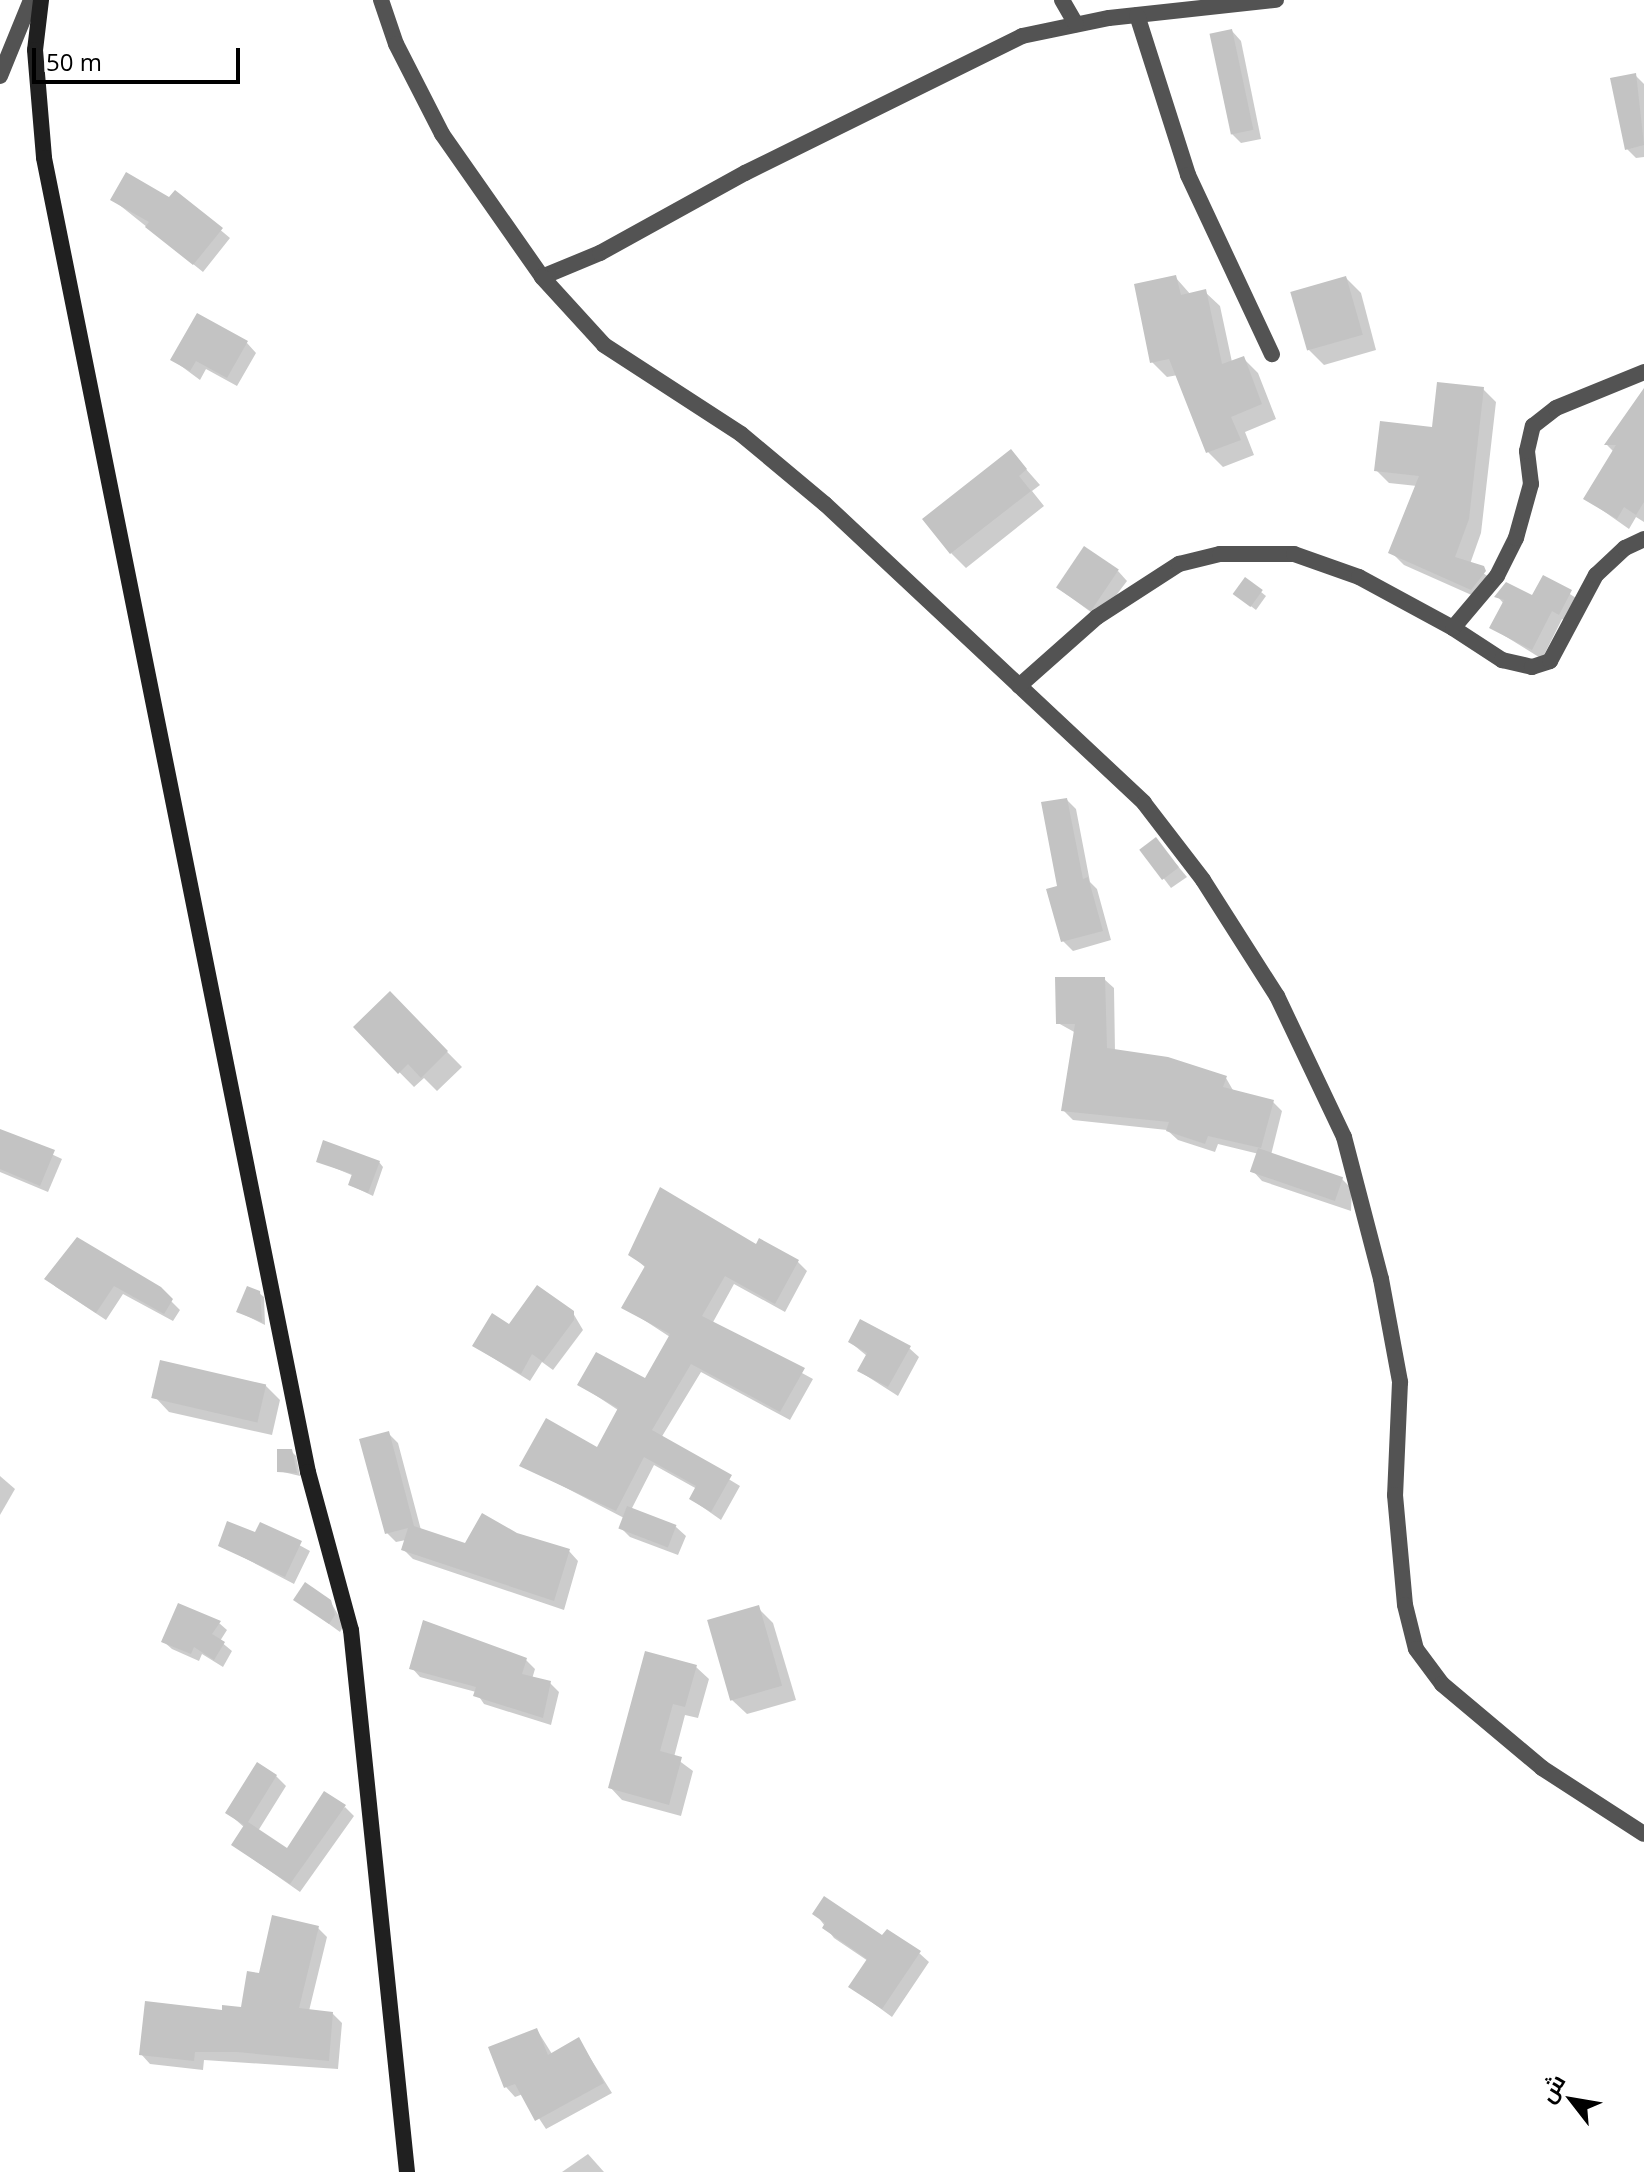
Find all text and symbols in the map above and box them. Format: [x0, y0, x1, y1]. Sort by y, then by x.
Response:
scale bar [36, 32, 244, 82]
text: 50 m [46, 45, 102, 78]
north arrow [1532, 2060, 1612, 2140]
text: ش [1531, 2068, 1572, 2107]

